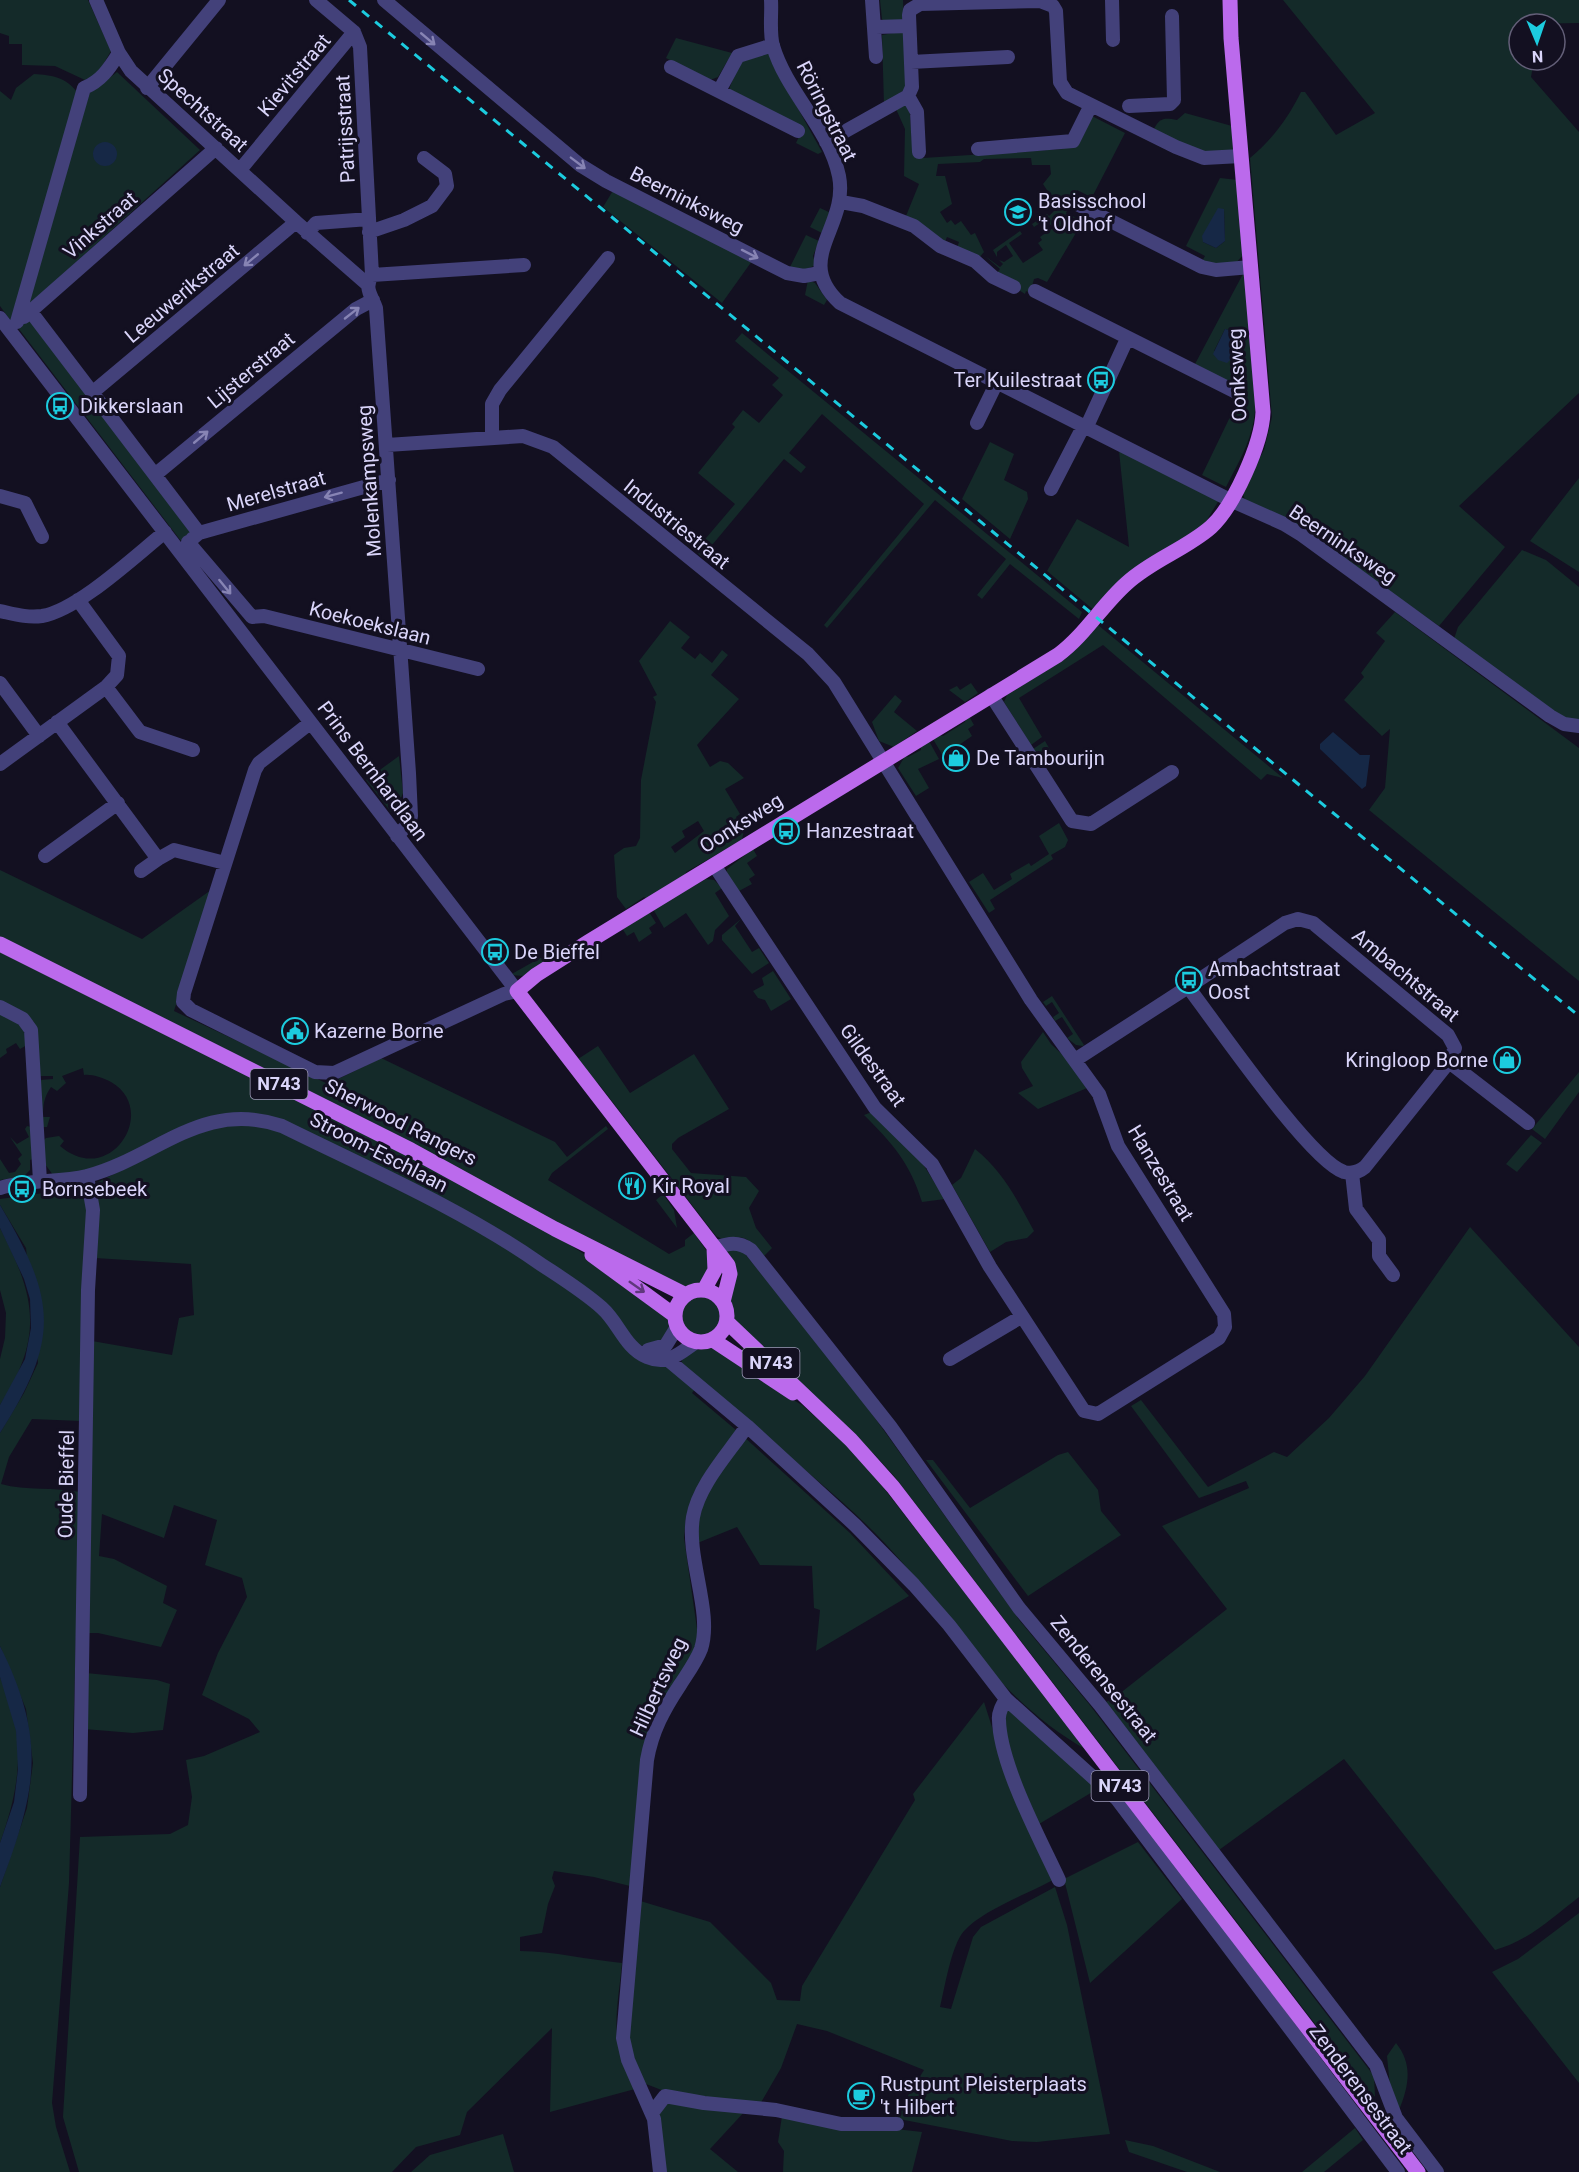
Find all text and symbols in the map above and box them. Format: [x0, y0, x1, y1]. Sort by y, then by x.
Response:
north arrow [1507, 12, 1567, 72]
street label: Kievitstraat [252, 29, 336, 121]
one-way arrow [420, 32, 435, 46]
text: N [1532, 47, 1543, 66]
street label: Röringstraat [792, 57, 862, 165]
street label: Spechtstraat [153, 63, 253, 157]
street label: Patrijsstraat [330, 74, 360, 184]
one-way arrow [570, 156, 586, 169]
street label: Beerninksweg [626, 161, 748, 239]
street label: Vinkstraat [58, 186, 142, 264]
place label: Basisschool 't Oldhof [1038, 189, 1146, 236]
school or university icon: Basisschool 't Oldhof [1003, 197, 1033, 227]
street label: Leeuwerikstraat [120, 238, 244, 348]
one-way arrow [741, 249, 759, 260]
one-way arrow [244, 253, 259, 267]
one-way arrow [344, 306, 360, 319]
street label: Lijsterstraat [203, 327, 299, 413]
street label: Oonksweg [1223, 328, 1251, 422]
bus stop icon: Ter Kuilestraat [1086, 365, 1116, 395]
place label: Ter Kuilestraat [953, 368, 1082, 392]
bus stop icon: Dikkerslaan [45, 391, 75, 421]
place label: Dikkerslaan [80, 394, 183, 418]
street label: Molenkampsweg [352, 404, 386, 558]
one-way arrow [193, 431, 209, 444]
street label: Merelstraat [224, 465, 328, 517]
street label: Industriestraat [619, 474, 735, 574]
one-way arrow [324, 490, 343, 502]
street label: Beerninksweg [1285, 499, 1401, 589]
one-way arrow [219, 579, 232, 595]
street label: Koekoekslaan [307, 596, 433, 650]
street label: Prins Bernhardlaan [313, 696, 433, 846]
shop icon: De Tambourijn [941, 743, 971, 773]
place label: De Tambourijn [976, 746, 1105, 770]
street label: Oonksweg [695, 788, 787, 858]
bus stop icon: Hanzestraat [771, 816, 801, 846]
place label: Hanzestraat [806, 819, 914, 843]
street label: Ambachtstraat [1348, 923, 1464, 1027]
bus stop icon: De Bieffel [480, 937, 510, 967]
place label: De Bieffel [514, 940, 600, 964]
place label: Ambachtstraat Oost [1208, 957, 1340, 1004]
bus stop icon: Ambachtstraat Oost [1174, 965, 1204, 995]
public building icon: Kazerne Borne [280, 1016, 310, 1046]
place label: Kazerne Borne [314, 1019, 443, 1043]
street label: Gildestraat [835, 1019, 911, 1111]
shop icon: Kringloop Borne [1492, 1045, 1522, 1075]
place label: Kringloop Borne [1345, 1048, 1488, 1072]
road number: N743 [250, 1069, 308, 1099]
street label: Sherwood Rangers [321, 1073, 481, 1171]
street label: Stroom-Eschlaan [306, 1107, 452, 1197]
street label: Hanzestraat [1123, 1120, 1199, 1226]
restaurant icon: Kir Royal [617, 1171, 647, 1201]
bus stop icon: Bornsebeek [7, 1174, 37, 1204]
place label: Kir Royal [652, 1174, 730, 1198]
place label: Bornsebeek [42, 1177, 148, 1201]
one-way arrow [628, 1281, 645, 1293]
road number: N743 [742, 1348, 800, 1378]
street label: Oude Bieffel [53, 1429, 79, 1539]
street label: Zenderensestraat [1046, 1611, 1162, 1747]
street label: Hilbertsweg [625, 1634, 691, 1740]
road number: N743 [1092, 1771, 1148, 1801]
street label: Zenderensestraat [1304, 2019, 1418, 2159]
place label: Rustpunt Pleisterplaats 't Hilbert [880, 2072, 1087, 2119]
cafe icon: Rustpunt Pleisterplaats 't Hilbert [846, 2081, 876, 2111]

